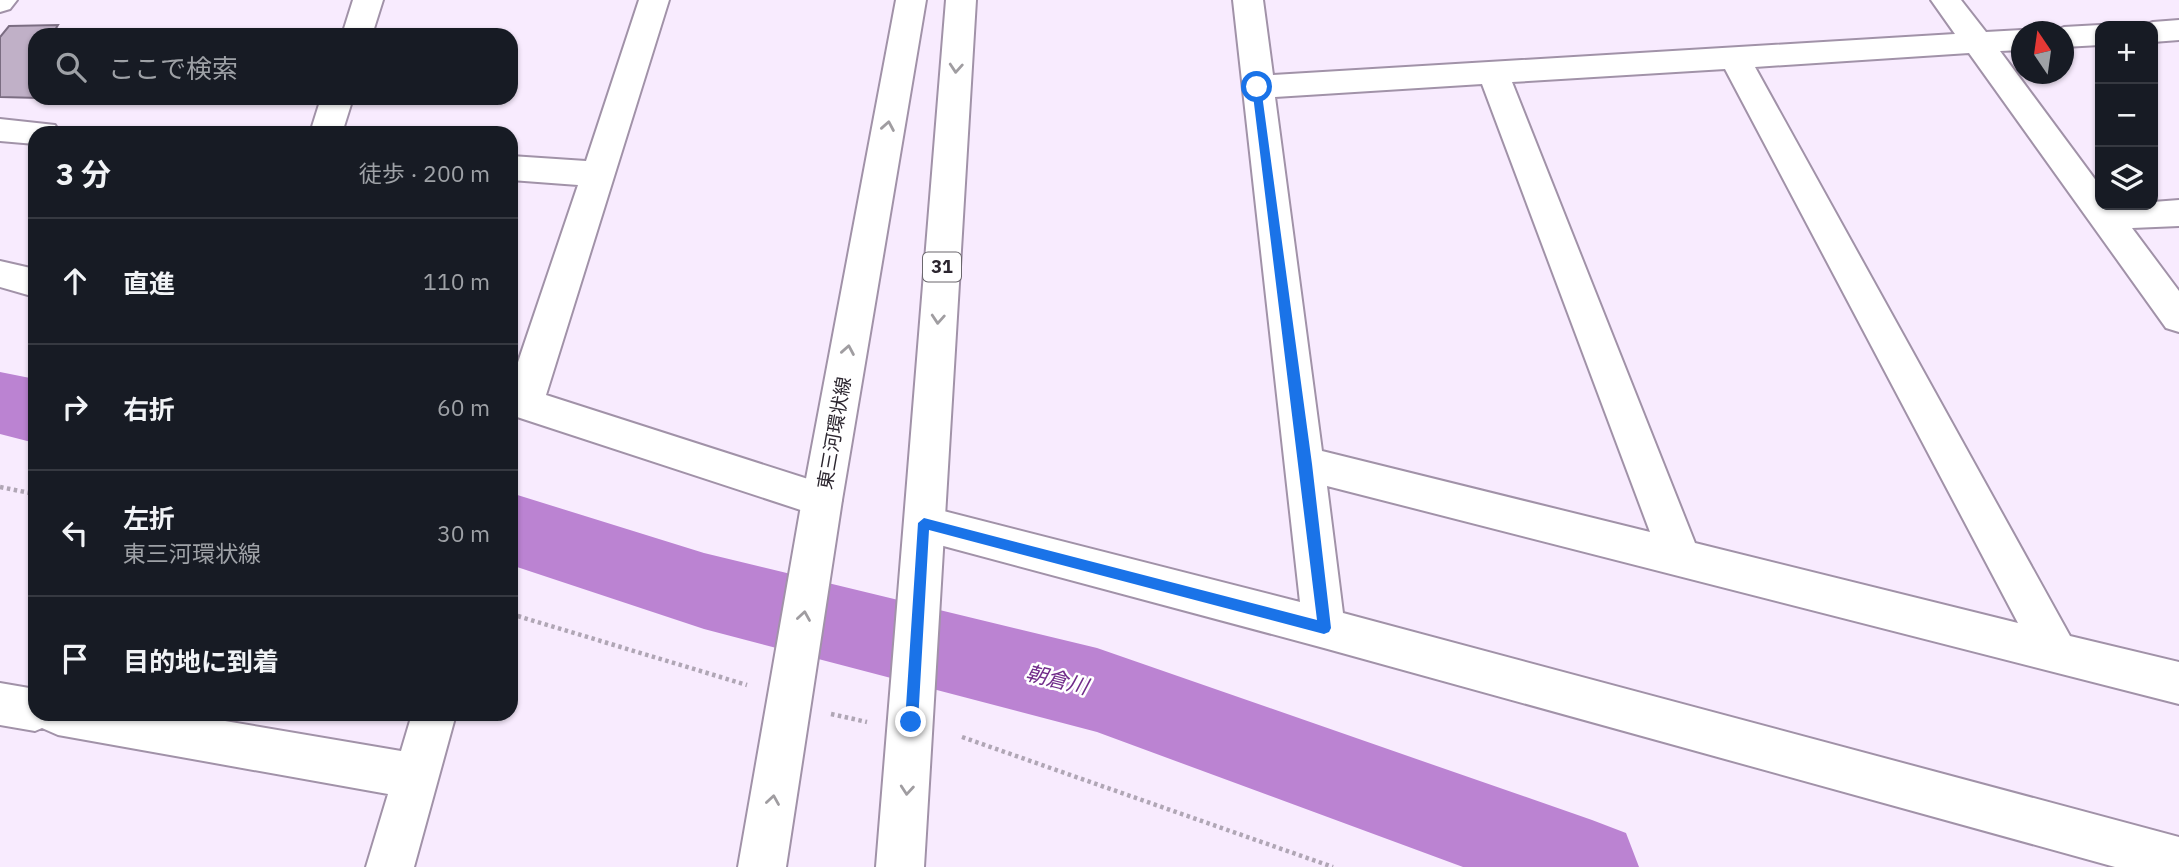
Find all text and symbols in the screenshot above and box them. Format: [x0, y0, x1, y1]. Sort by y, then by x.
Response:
north arrow [2011, 21, 2074, 84]
map controls [2095, 21, 2158, 210]
button: + [2095, 21, 2158, 84]
search box [28, 28, 518, 105]
icon: search [52, 48, 90, 86]
text: ここで検索 [108, 51, 238, 85]
one-way arrow [949, 63, 964, 74]
route start [1241, 71, 1272, 102]
button: − [2095, 84, 2158, 147]
one-way arrow [880, 120, 895, 132]
button: layers [2095, 147, 2158, 210]
text: 3 分 [56, 154, 111, 193]
text: 徒歩 · 200 m [359, 158, 490, 188]
road number: 31 [923, 253, 961, 282]
icon: ahead [56, 262, 94, 300]
text: 直進 [123, 266, 175, 300]
text: 110 m [423, 266, 490, 296]
one-way arrow [931, 314, 946, 325]
one-way arrow [840, 344, 855, 356]
street label: 東三河環状線 [812, 375, 856, 491]
icon: right [56, 388, 94, 426]
text: 右折 [123, 392, 175, 426]
text: 60 m [437, 392, 490, 422]
text: 左折 [123, 501, 175, 535]
icon: left [56, 514, 94, 552]
text: 30 m [437, 518, 490, 548]
text: 東三河環状線 [123, 538, 261, 568]
one-way arrow [796, 610, 811, 622]
icon: arrive [56, 640, 94, 678]
text: 目的地に到着 [123, 644, 279, 678]
water label: 朝倉川 [1023, 658, 1093, 701]
route end [895, 706, 926, 737]
one-way arrow [900, 785, 915, 796]
one-way arrow [765, 794, 780, 806]

